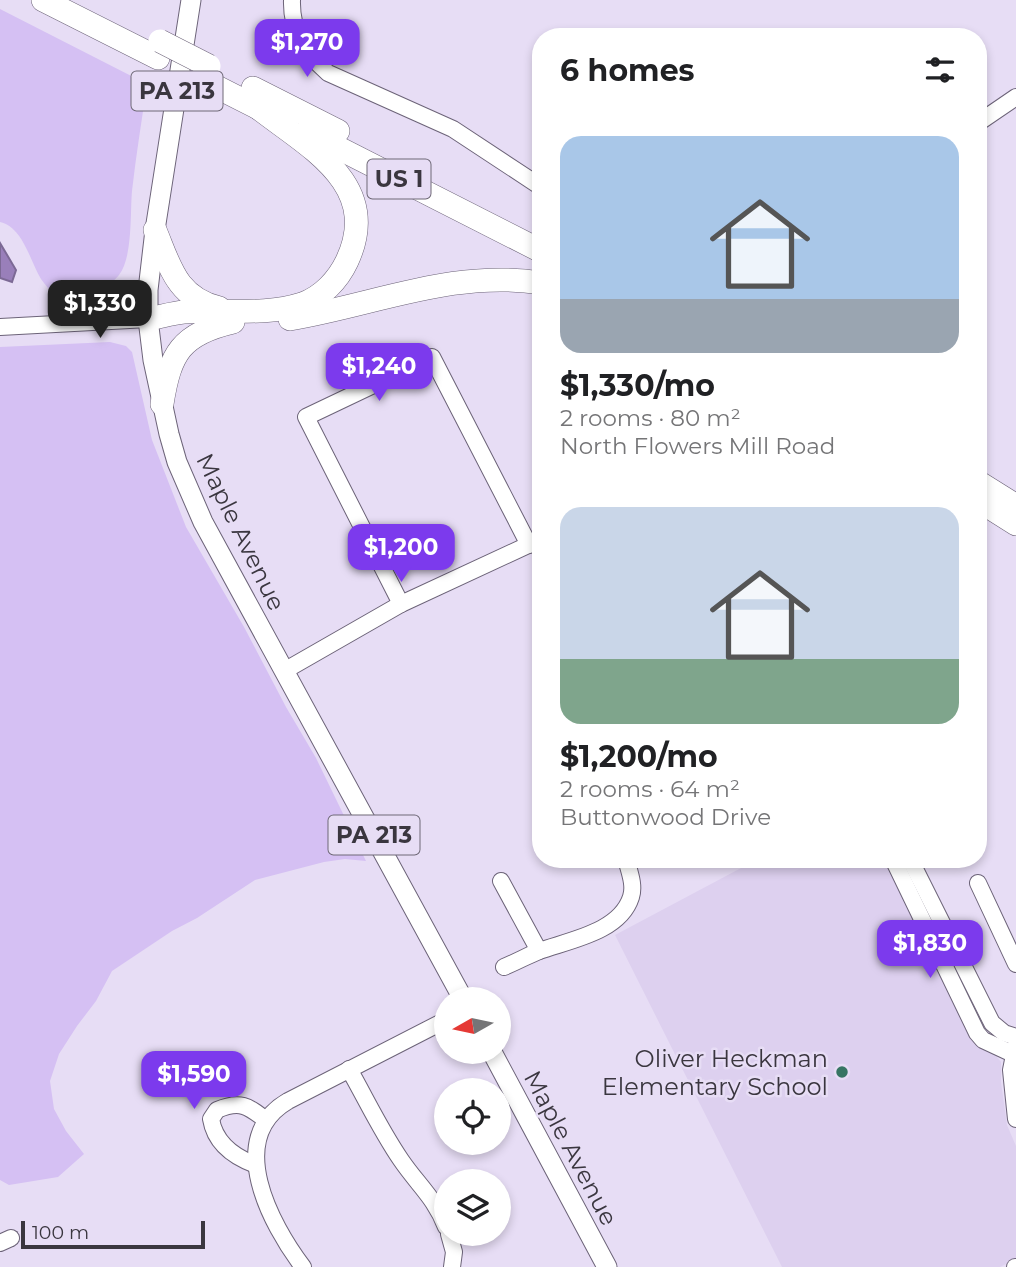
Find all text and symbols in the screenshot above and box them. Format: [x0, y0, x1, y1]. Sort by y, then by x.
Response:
pin: $1,270 [250, 20, 364, 79]
text: $1,270 [271, 28, 343, 56]
icon: filters [921, 51, 959, 89]
text: 6 homes [560, 52, 695, 89]
road number: PA 213 [132, 72, 222, 110]
road number: US 1 [368, 160, 430, 198]
icon: home [697, 181, 823, 307]
pin: $1,330 [43, 280, 157, 340]
text: $1,330 [64, 289, 136, 317]
pin: $1,240 [322, 344, 436, 403]
text: $1,240 [342, 352, 416, 380]
text: $1,330/mo [560, 367, 715, 404]
text: 2 rooms · 80 m² [560, 404, 741, 432]
text: North Flowers Mill Road [560, 432, 835, 460]
street label: Maple Avenue [190, 449, 292, 615]
pin: $1,200 [344, 524, 458, 584]
text: $1,200 [364, 533, 438, 561]
icon: home [697, 552, 823, 678]
text: $1,200/mo [560, 738, 718, 775]
text: 2 rooms · 64 m² [560, 775, 740, 803]
text: Buttonwood Drive [560, 803, 771, 831]
road number: PA 213 [328, 816, 420, 855]
pin: $1,830 [873, 920, 987, 980]
text: $1,830 [893, 929, 967, 957]
north arrow [434, 987, 511, 1064]
map controls [434, 987, 511, 1246]
place label: Oliver Heckman Elementary School [602, 1044, 828, 1101]
pin: $1,590 [137, 1052, 251, 1111]
text: $1,590 [157, 1060, 231, 1088]
marker: Oliver Heckman Elementary School [834, 1064, 850, 1080]
street label: Maple Avenue [518, 1066, 624, 1230]
button: locate [434, 1078, 511, 1155]
button: layers [434, 1169, 511, 1246]
scale bar [21, 1218, 205, 1250]
text: 100 m [32, 1221, 89, 1244]

